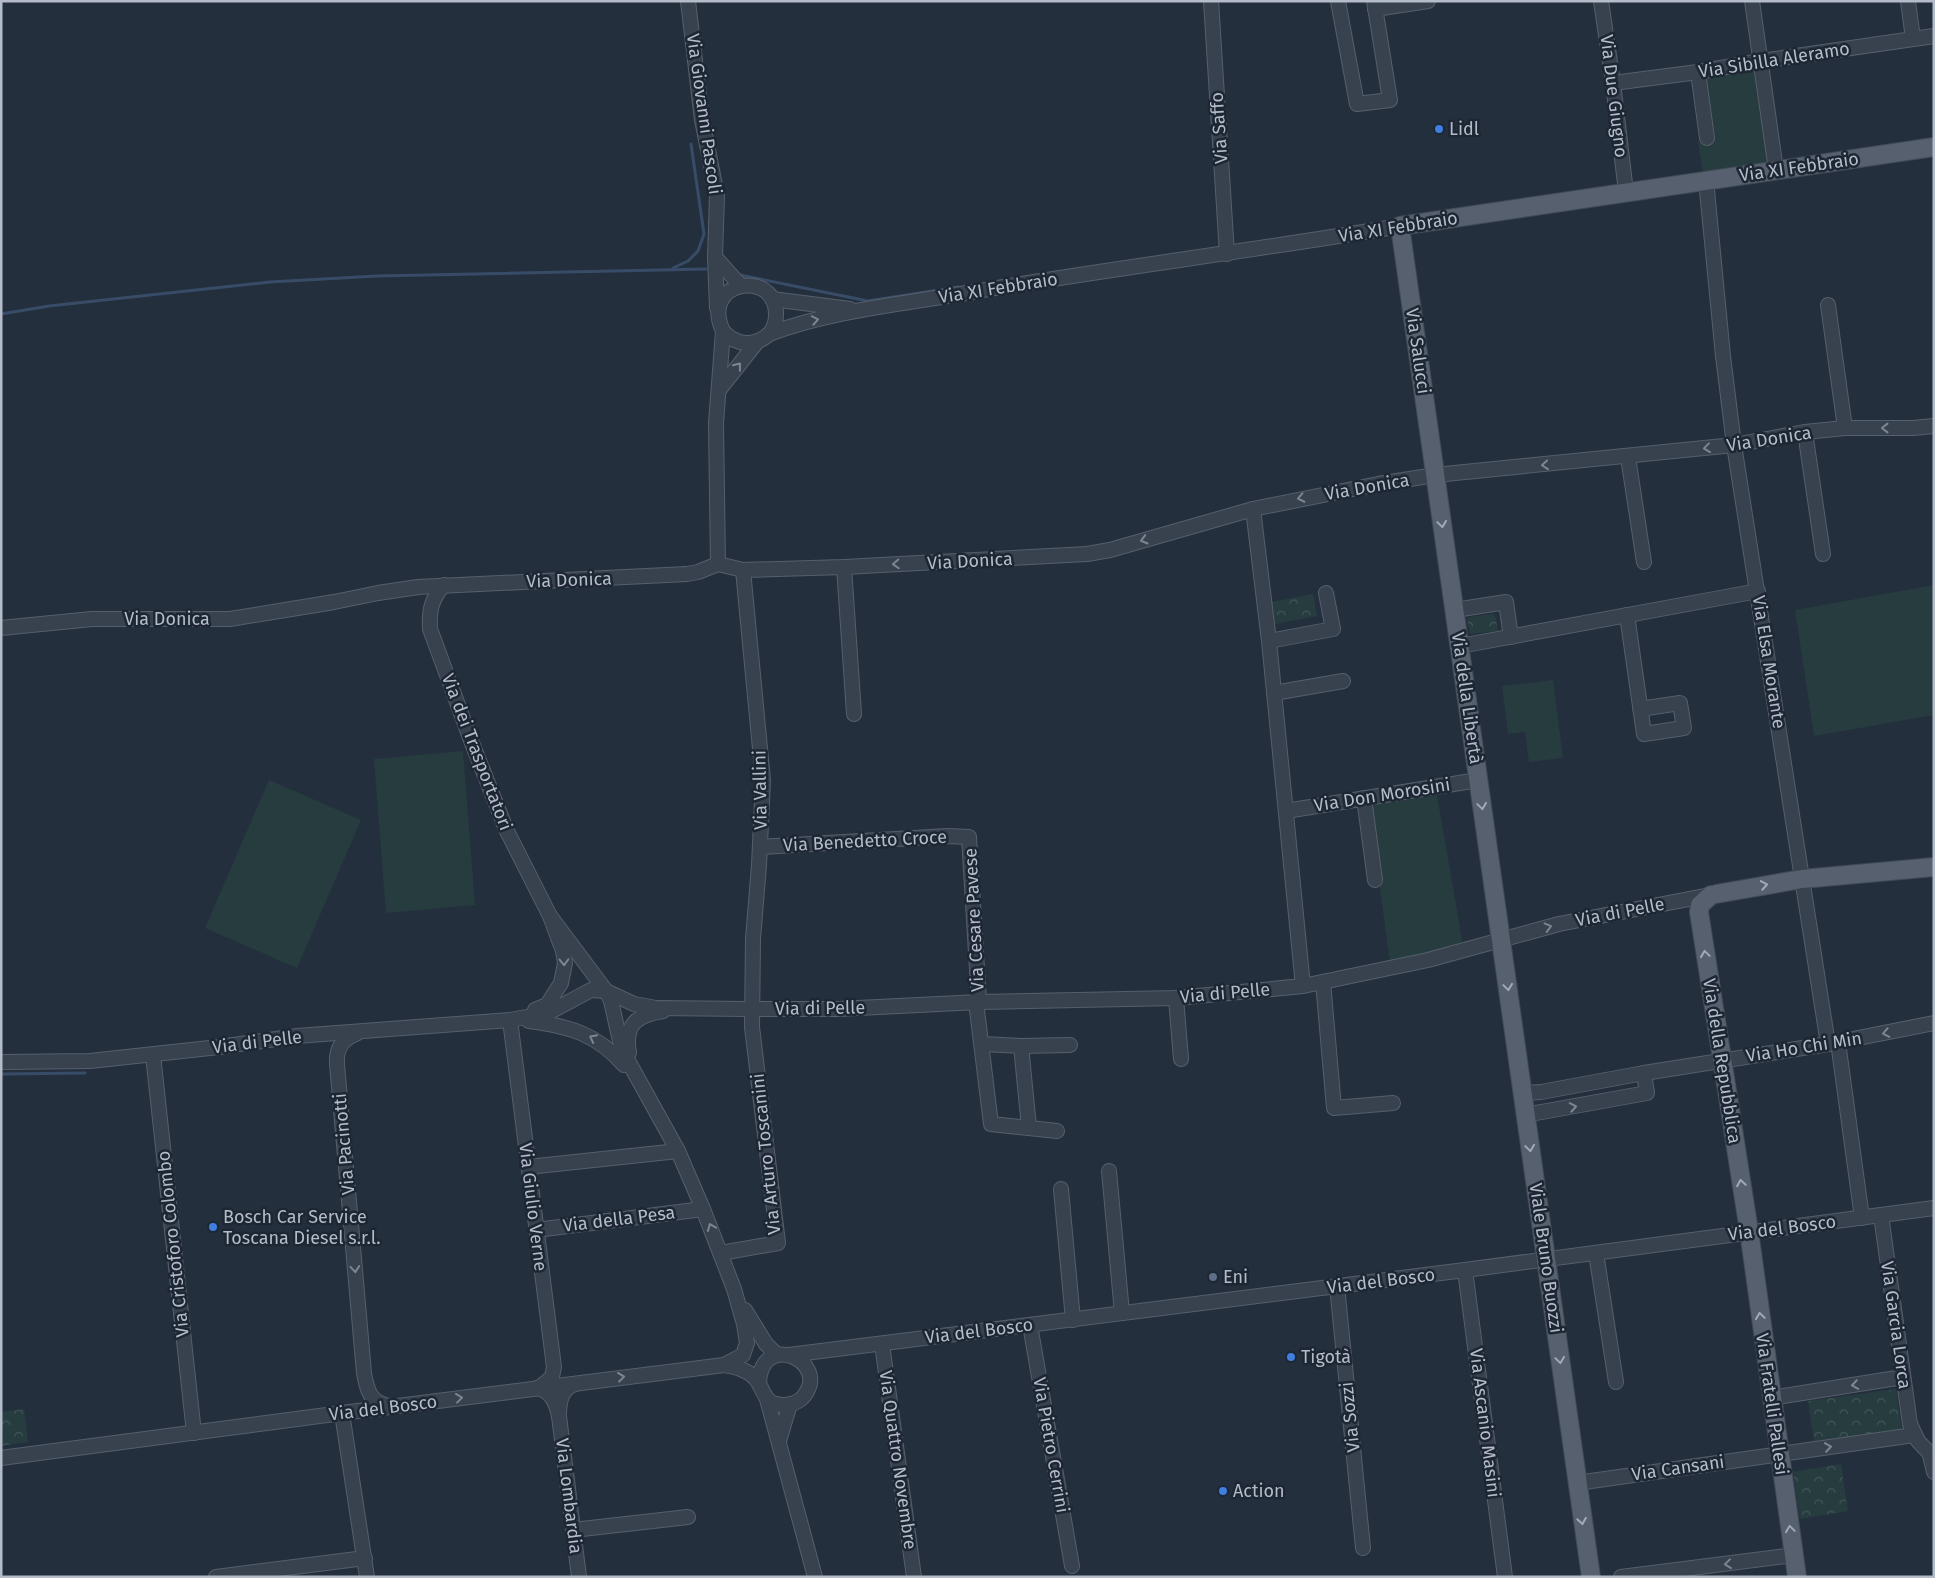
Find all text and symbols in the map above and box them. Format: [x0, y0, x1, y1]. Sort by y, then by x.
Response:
street label: Via Giovanni Pascoli [682, 32, 726, 196]
street label: Via Due Giugno [1596, 33, 1632, 159]
street label: Via Sibilla Aleramo [1697, 37, 1851, 83]
street label: Via Saffo [1206, 91, 1232, 165]
place label: Lidl [1449, 118, 1479, 140]
marker: Lidl [1433, 123, 1445, 135]
street label: Via XI Febbraio [1738, 148, 1860, 186]
street label: Via XI Febbraio [1337, 207, 1459, 247]
street label: Via XI Febbraio [937, 268, 1059, 308]
street label: Via Salucci [1401, 307, 1435, 395]
one-way arrow [811, 315, 820, 325]
one-way arrow [733, 363, 741, 372]
street label: Via Donica [1725, 421, 1813, 457]
one-way arrow [1881, 423, 1888, 433]
one-way arrow [1702, 442, 1710, 453]
one-way arrow [1541, 459, 1549, 470]
street label: Via Donica [1323, 469, 1411, 505]
one-way arrow [1296, 492, 1305, 503]
one-way arrow [1436, 520, 1447, 528]
one-way arrow [1139, 534, 1148, 545]
street label: Via Donica [927, 548, 1013, 574]
one-way arrow [892, 559, 900, 570]
street label: Via Donica [526, 568, 612, 592]
street label: Via Elsa Morante [1748, 594, 1790, 730]
street label: Via Donica [124, 608, 210, 630]
street label: Via della Libertà [1447, 631, 1487, 765]
street label: Via dei Trasportatori [437, 670, 517, 834]
street label: Via Vallini [748, 750, 772, 830]
street label: Via Don Morosini [1312, 773, 1452, 817]
one-way arrow [1476, 802, 1487, 810]
street label: Via Benedetto Croce [782, 826, 948, 856]
street label: Via Cesare Pavese [959, 848, 989, 992]
one-way arrow [1760, 881, 1768, 891]
street label: Via di Pelle [1574, 893, 1666, 931]
one-way arrow [1544, 922, 1553, 933]
one-way arrow [1700, 949, 1711, 957]
one-way arrow [559, 959, 569, 967]
street label: Via della Repubblica [1698, 977, 1746, 1145]
street label: Via di Pelle [1179, 978, 1271, 1008]
one-way arrow [1502, 983, 1512, 991]
street label: Via di Pelle [775, 996, 865, 1020]
street label: Via di Pelle [211, 1026, 303, 1058]
street label: Via Ho Chi Min [1744, 1027, 1864, 1067]
one-way arrow [1882, 1027, 1890, 1037]
one-way arrow [589, 1034, 598, 1044]
street label: Via Arturo Toscanini [747, 1072, 785, 1236]
street label: Via Pacinotti [329, 1092, 359, 1196]
one-way arrow [1569, 1102, 1578, 1112]
street label: Via Giulio Verne [514, 1142, 552, 1272]
one-way arrow [1524, 1144, 1535, 1152]
street label: Via Cristoforo Colombo [152, 1150, 194, 1338]
one-way arrow [1736, 1179, 1746, 1188]
street label: Viale Bruno Buozzi [1525, 1182, 1567, 1334]
street label: Via della Pesa [562, 1201, 676, 1237]
place label: Bosch Car Service Toscana Diesel s.r.l. [223, 1206, 381, 1249]
street label: Via del Bosco [1727, 1210, 1837, 1246]
marker: Bosch Car Service Toscana Diesel s.r.l. [207, 1221, 219, 1233]
one-way arrow [706, 1223, 717, 1232]
street label: Via Garcia Lorca [1876, 1260, 1916, 1390]
street label: Via del Bosco [1326, 1263, 1436, 1299]
one-way arrow [349, 1266, 360, 1274]
place label: Eni [1223, 1266, 1248, 1288]
marker: Eni [1207, 1271, 1219, 1283]
one-way arrow [1755, 1311, 1766, 1319]
street label: Via del Bosco [924, 1313, 1034, 1349]
street label: Via Fratelli Pallesi [1751, 1332, 1793, 1476]
place label: Tigotà [1301, 1346, 1351, 1368]
street label: Via Ascanio Masini [1465, 1347, 1505, 1499]
marker: Tigotà [1285, 1351, 1297, 1363]
one-way arrow [1554, 1356, 1565, 1364]
street label: Via Quattro Novembre [875, 1369, 921, 1551]
one-way arrow [617, 1372, 625, 1383]
street label: Via Pietro Cerrini [1028, 1375, 1074, 1515]
one-way arrow [1850, 1379, 1859, 1389]
street label: Via Sozzi [1335, 1381, 1365, 1453]
street label: Via del Bosco [328, 1390, 438, 1426]
one-way arrow [456, 1393, 464, 1404]
street label: Via Lombardia [551, 1437, 587, 1555]
one-way arrow [1824, 1442, 1832, 1453]
street label: Via Cansani [1630, 1451, 1726, 1485]
place label: Action [1233, 1480, 1285, 1502]
marker: Action [1217, 1485, 1229, 1497]
one-way arrow [1577, 1517, 1587, 1525]
one-way arrow [1785, 1524, 1796, 1532]
one-way arrow [1724, 1558, 1732, 1569]

